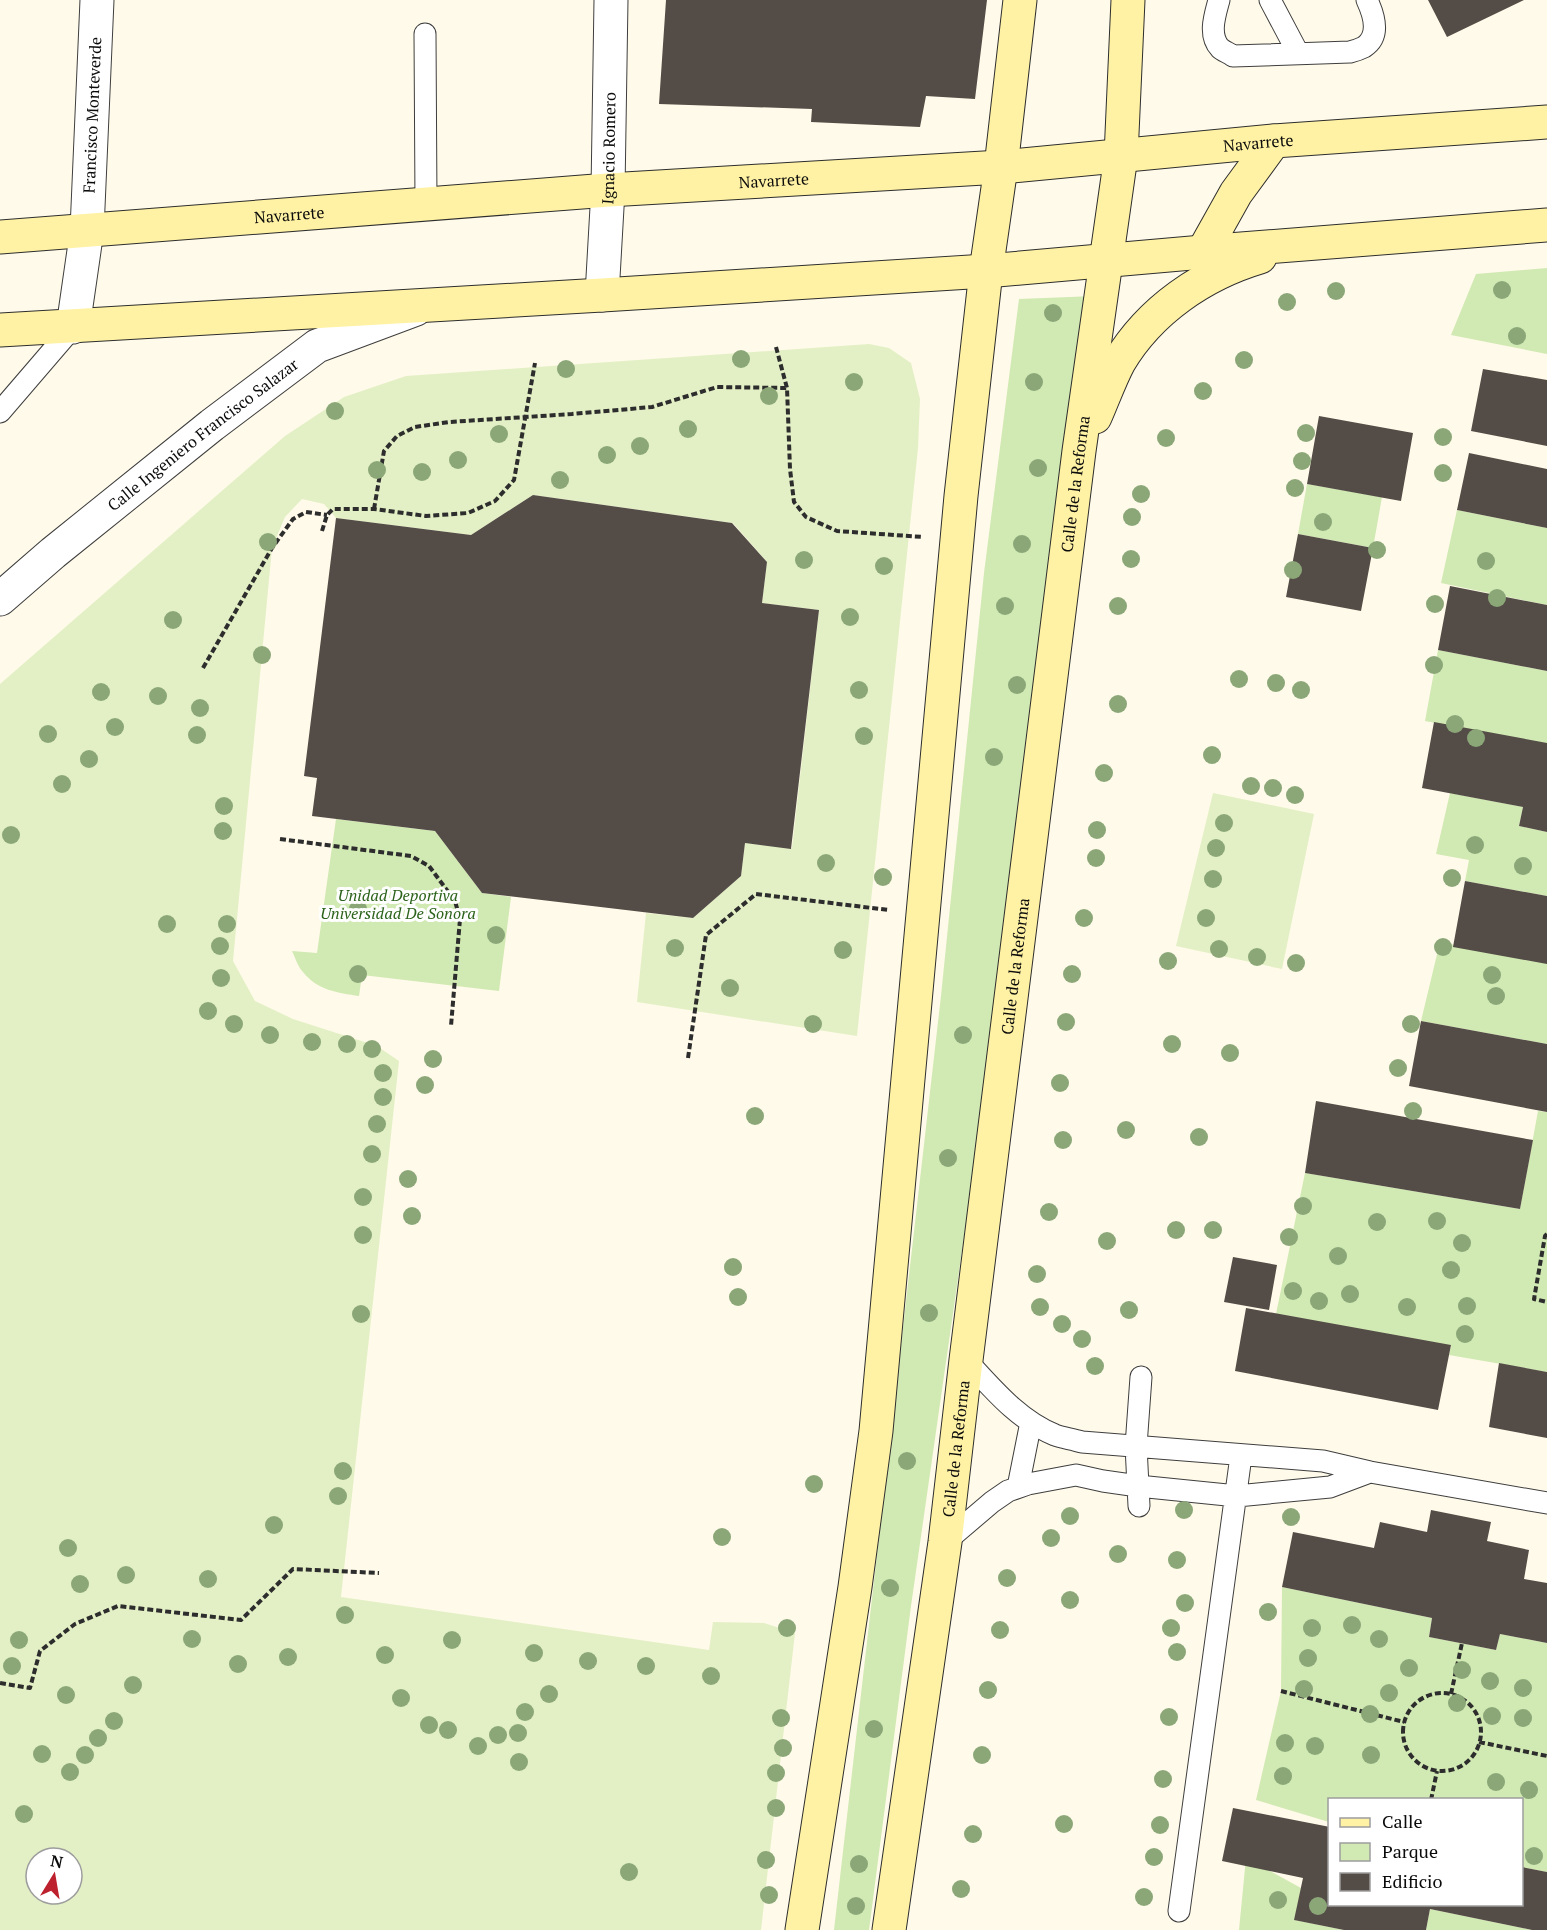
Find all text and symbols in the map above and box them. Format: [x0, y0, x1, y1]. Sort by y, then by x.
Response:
street label: Francisco Monteverde [78, 36, 106, 194]
street label: Ignacio Romero [596, 92, 621, 205]
street label: Navarrete [1222, 129, 1294, 157]
street label: Navarrete [738, 167, 810, 193]
street label: Navarrete [253, 201, 325, 228]
street label: Calle Ingeniero Francisco Salazar [103, 353, 303, 516]
street label: Calle de la Reforma [1055, 414, 1095, 554]
park label: Unidad Deportiva Universidad De Sonora [320, 884, 476, 924]
street label: Calle de la Reforma [996, 897, 1034, 1036]
street label: Calle de la Reforma [937, 1379, 975, 1518]
legend [1328, 1798, 1523, 1906]
text: Calle [1382, 1809, 1423, 1833]
text: Parque [1382, 1839, 1438, 1863]
north arrow [24, 1846, 84, 1906]
text: N [49, 1849, 65, 1873]
text: Edificio [1382, 1869, 1442, 1893]

